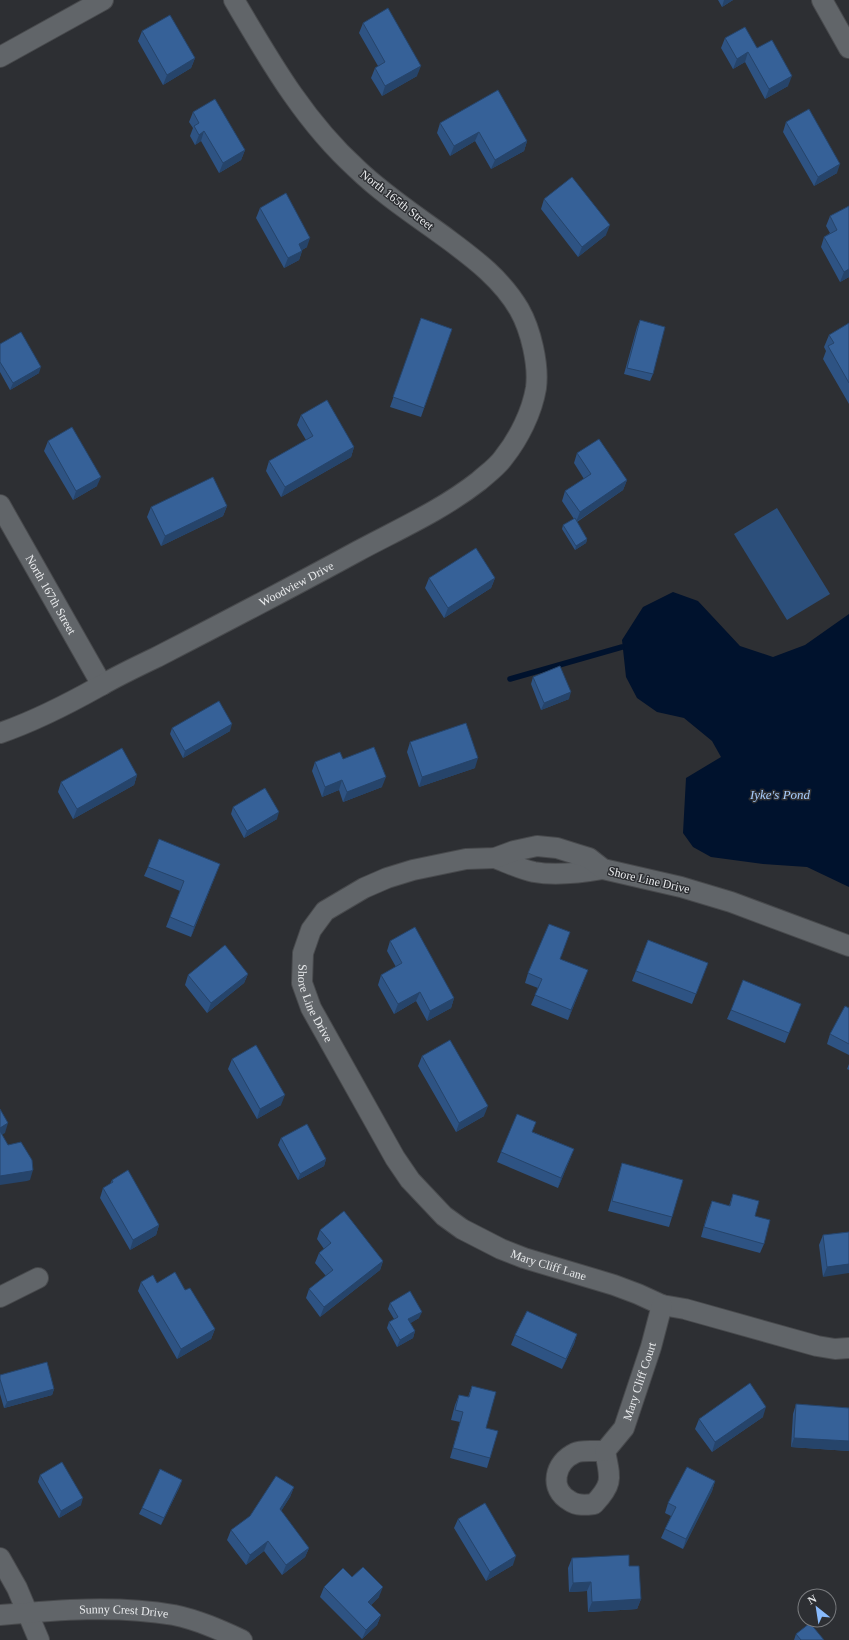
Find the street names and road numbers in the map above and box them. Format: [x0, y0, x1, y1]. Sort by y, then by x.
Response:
street label: North 165th Street [357, 167, 437, 233]
street label: North 167th Street [23, 552, 79, 638]
street label: Woodview Drive [257, 559, 336, 610]
street label: Shore Line Drive [607, 864, 691, 896]
street label: Shore Line Drive [295, 964, 336, 1045]
street label: Mary Cliff Lane [509, 1246, 588, 1283]
street label: Mary Cliff Court [620, 1340, 659, 1422]
street label: Sunny Crest Drive [79, 1602, 169, 1621]

